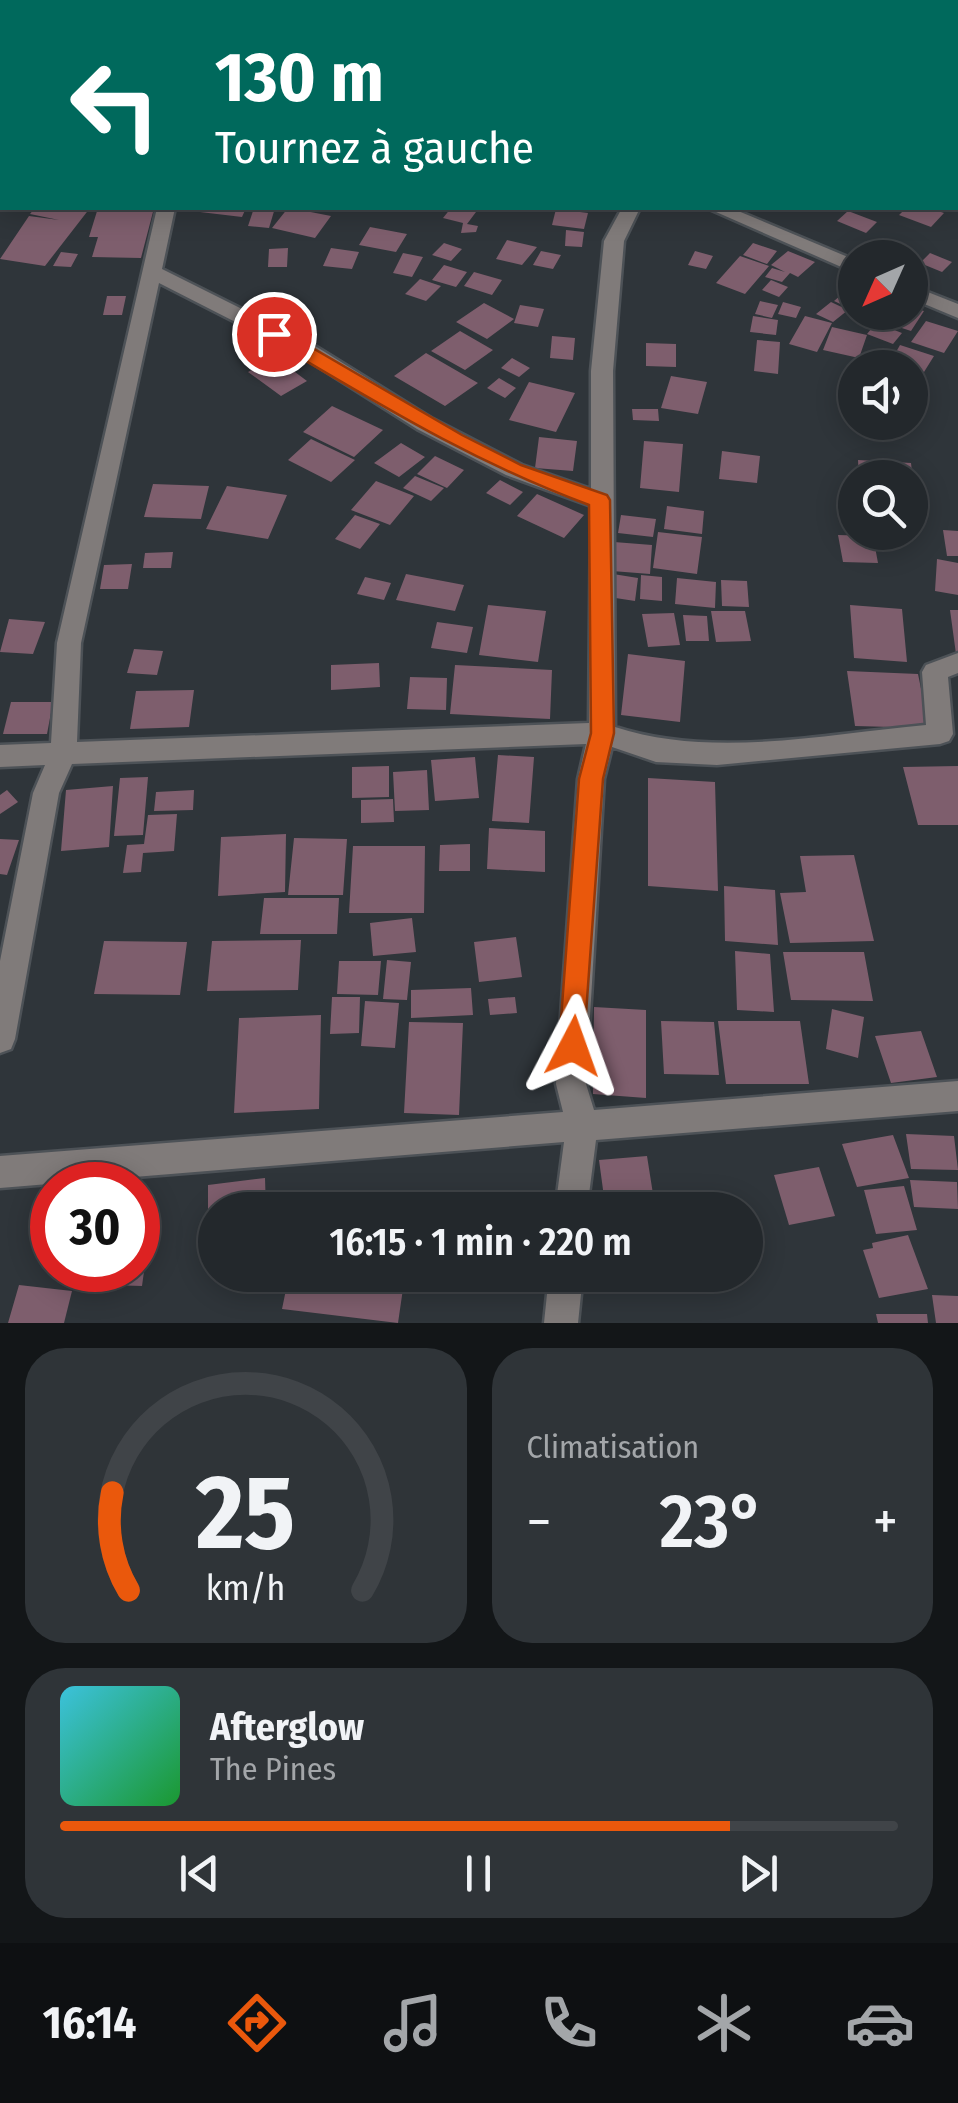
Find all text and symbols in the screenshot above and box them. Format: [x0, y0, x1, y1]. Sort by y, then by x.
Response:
text: 130 m [215, 36, 384, 120]
icon: left [50, 40, 180, 170]
text: Tournez à gauche [215, 121, 534, 175]
north arrow [838, 240, 928, 330]
map controls [838, 240, 928, 550]
pin [232, 292, 317, 377]
icon: arrive [247, 307, 302, 362]
button: sound [838, 350, 928, 440]
button: search [838, 460, 928, 550]
position arrow [521, 994, 625, 1098]
speed limit sign: 30 [30, 1162, 160, 1292]
text: 16:15 · 1 min · 220 m [329, 1219, 632, 1265]
text: Climatisation [527, 1428, 699, 1466]
text: 25 [195, 1451, 295, 1576]
text: 23° [660, 1477, 764, 1567]
text: − [527, 1489, 551, 1555]
text: + [873, 1489, 898, 1555]
text: km/h [206, 1567, 286, 1609]
text: Afterglow [210, 1704, 364, 1750]
text: The Pines [210, 1750, 336, 1788]
icon: previous [172, 1846, 227, 1901]
icon: pause [451, 1846, 506, 1901]
icon: next [731, 1846, 786, 1901]
icon: directions [222, 1988, 292, 2058]
icon: music [378, 1988, 448, 2058]
icon: phone [534, 1988, 604, 2058]
icon: climate [689, 1988, 759, 2058]
icon: car [845, 1988, 915, 2058]
text: 16:14 [43, 1996, 136, 2050]

